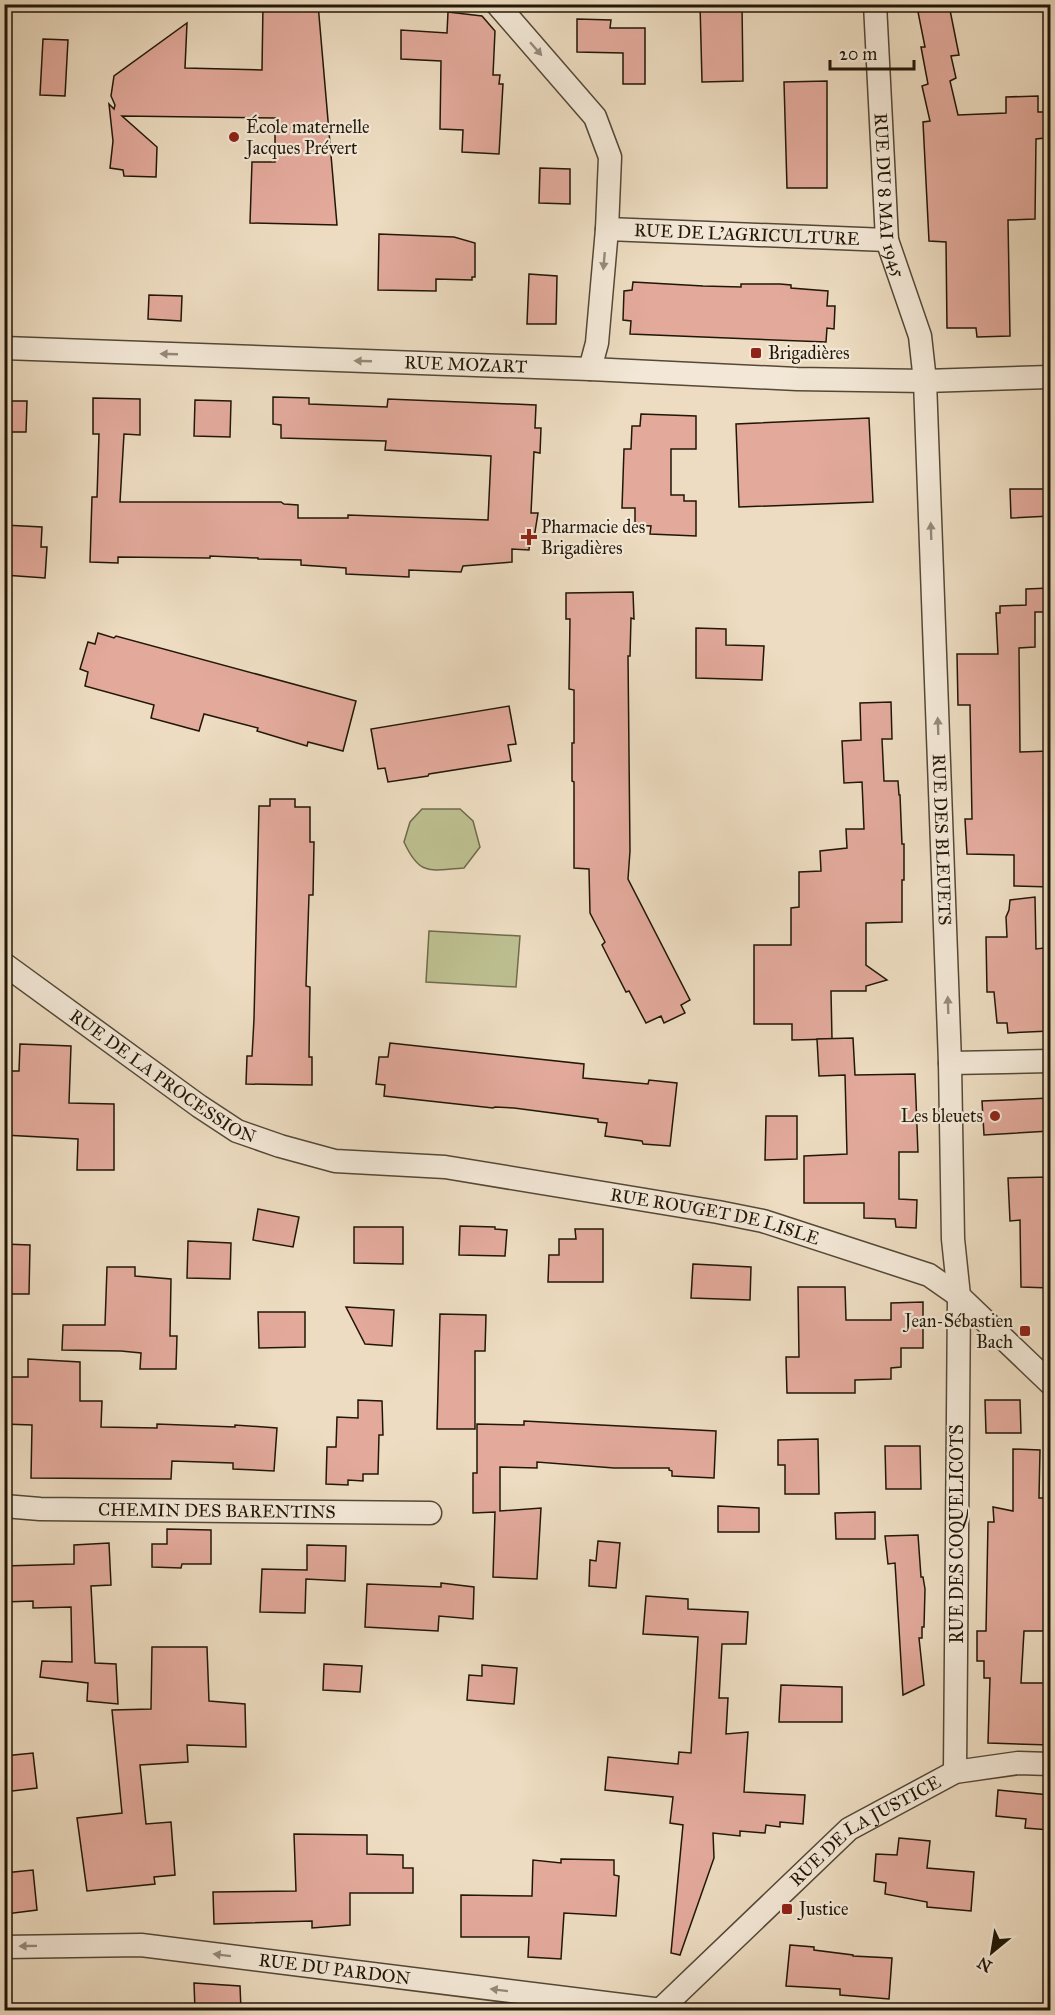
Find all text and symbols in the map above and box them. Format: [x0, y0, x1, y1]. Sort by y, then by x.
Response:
scale bar [830, 33, 914, 71]
one-way arrow [529, 41, 542, 57]
text: 20 m [839, 43, 877, 65]
street label: RUE DU 8 MAI 1945 [870, 112, 910, 281]
place label: École maternelle Jacques Prévert [244, 114, 370, 160]
marker: École maternelle Jacques Prévert [227, 130, 241, 144]
street label: RUE DE L'AGRICULTURE [634, 219, 860, 250]
one-way arrow [599, 251, 609, 270]
place label: Brigadières [768, 342, 850, 365]
marker: Brigadières [749, 346, 763, 360]
one-way arrow [159, 349, 178, 359]
street label: RUE MOZART [404, 351, 528, 378]
one-way arrow [354, 356, 373, 366]
place label: Pharmacie des Brigadières [541, 516, 645, 560]
one-way arrow [926, 522, 935, 541]
marker: Pharmacie des Brigadières [522, 530, 536, 544]
one-way arrow [933, 717, 943, 736]
street label: RUE DES BLEUETS [928, 753, 956, 926]
one-way arrow [943, 996, 953, 1015]
street label: RUE DE LA PROCESSION [65, 1005, 259, 1148]
place label: Les bleuets [901, 1105, 983, 1127]
marker: Les bleuets [988, 1109, 1002, 1123]
street label: RUE ROUGET DE LISLE [609, 1183, 822, 1250]
place label: Jean-Sébastien Bach [903, 1310, 1013, 1353]
marker: Jean-Sébastien Bach [1018, 1324, 1032, 1338]
street label: RUE DES COQUELICOTS [946, 1424, 968, 1644]
street label: CHEMIN DES BARENTINS [98, 1499, 336, 1523]
street label: RUE DE LA JUSTICE [785, 1771, 945, 1891]
place label: Justice [797, 1898, 848, 1921]
marker: Justice [780, 1902, 794, 1916]
north arrow [962, 1922, 1022, 1982]
one-way arrow [18, 1941, 37, 1951]
street label: RUE DU PARDON [257, 1949, 412, 1990]
one-way arrow [212, 1951, 231, 1960]
text: N [974, 1953, 995, 1976]
one-way arrow [489, 1985, 508, 1994]

